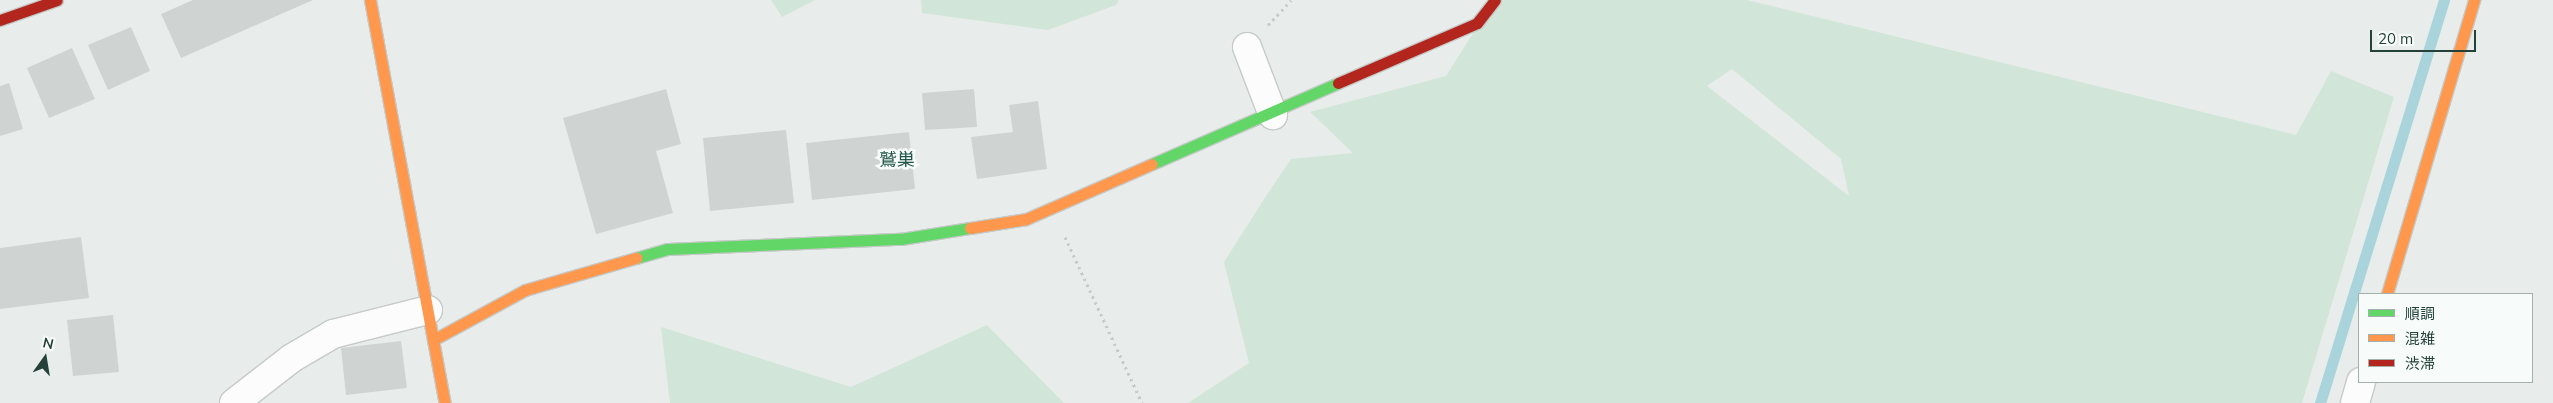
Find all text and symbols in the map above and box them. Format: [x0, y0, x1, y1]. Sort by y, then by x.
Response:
scale bar [2373, 20, 2479, 52]
text: 20 m [2378, 29, 2413, 48]
district label: 鷲巣 [879, 149, 915, 171]
legend [2358, 293, 2533, 383]
text: 順調 [2405, 304, 2435, 323]
text: 混雑 [2405, 329, 2435, 348]
north arrow [20, 333, 70, 383]
text: N [41, 333, 56, 353]
text: 渋滞 [2405, 354, 2435, 373]

